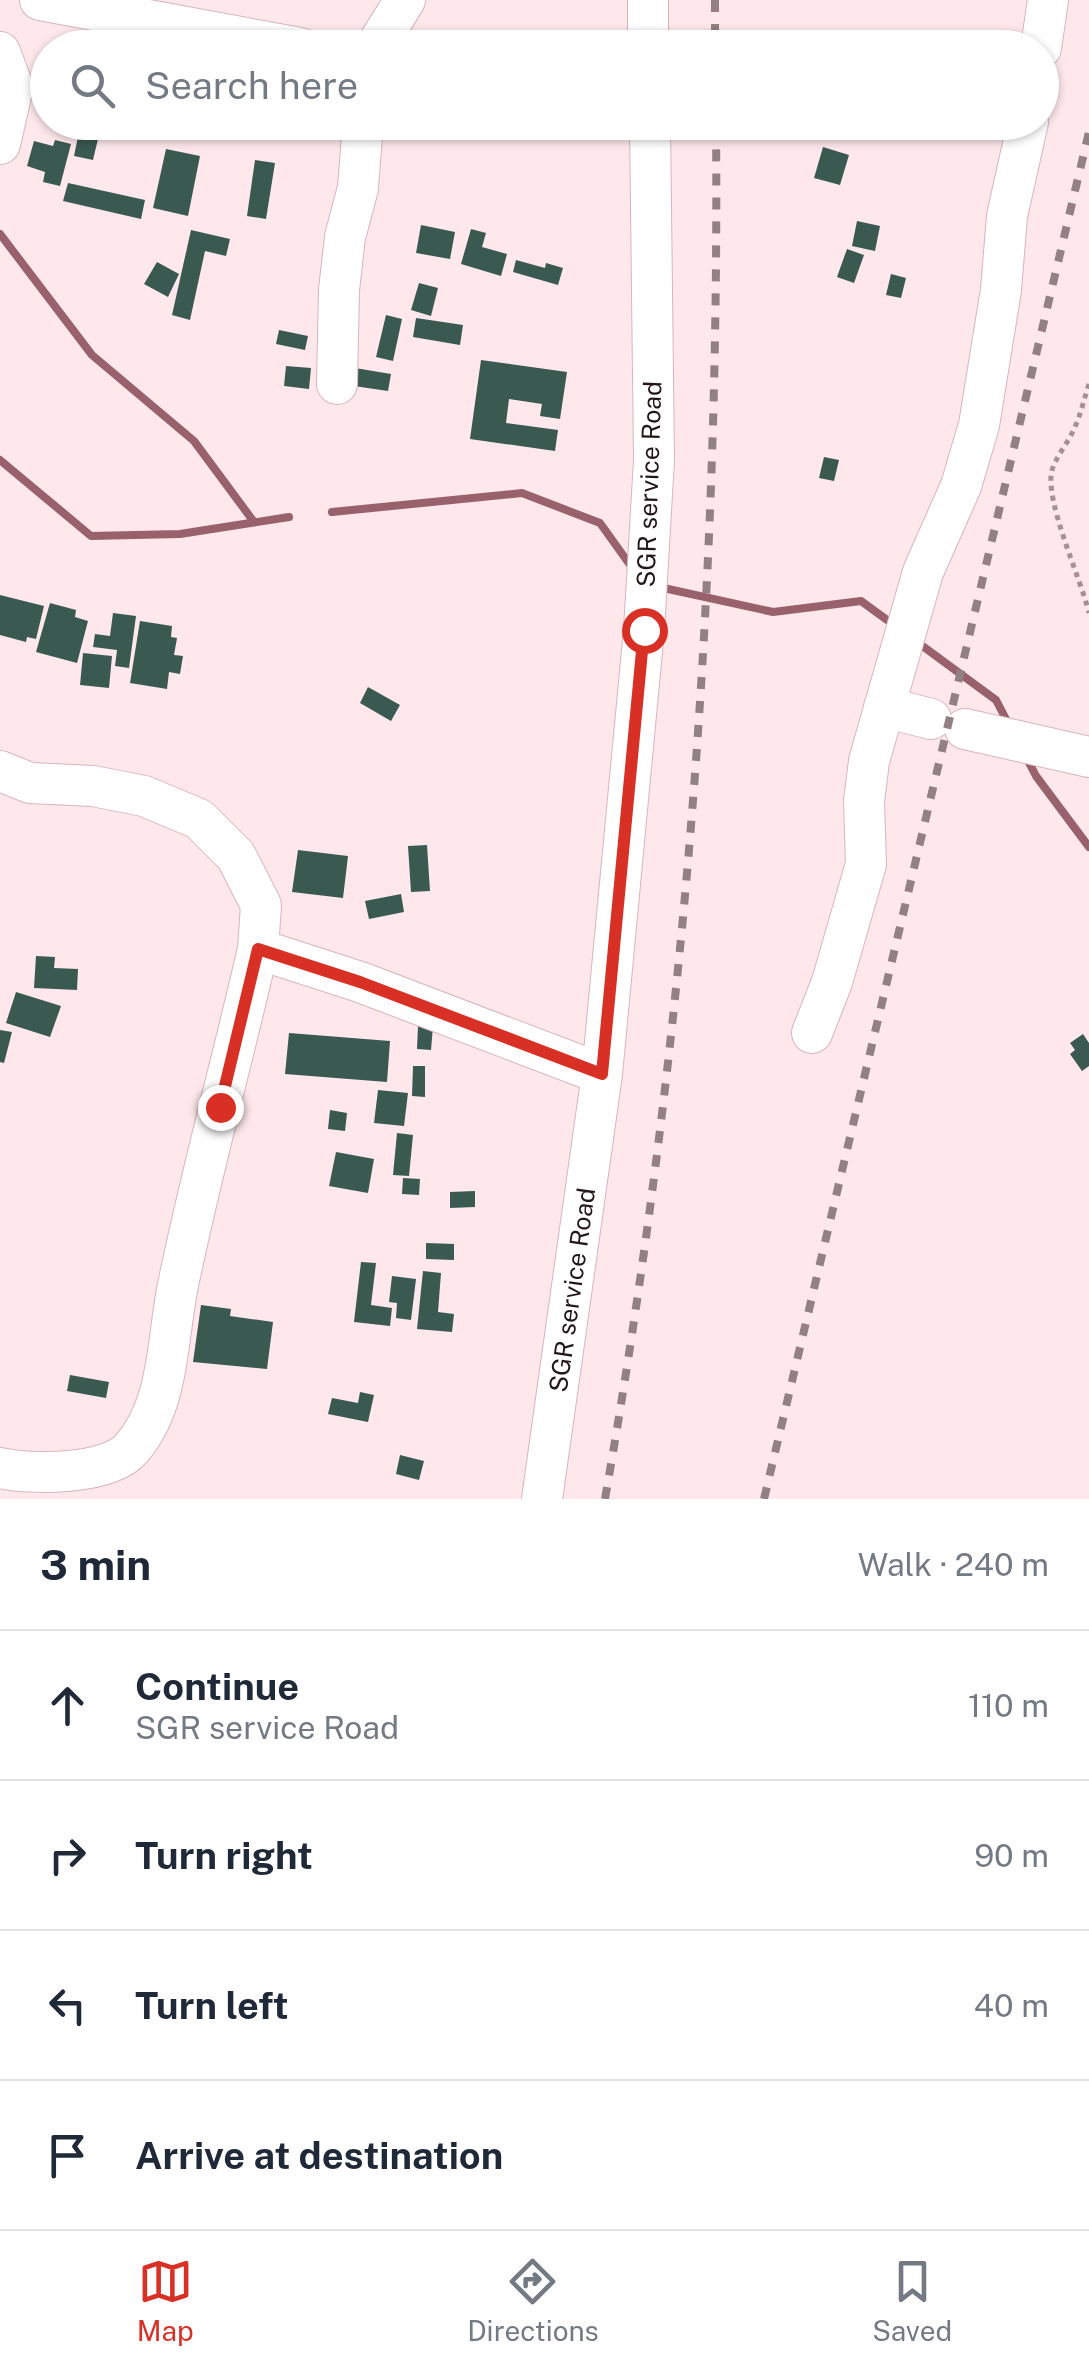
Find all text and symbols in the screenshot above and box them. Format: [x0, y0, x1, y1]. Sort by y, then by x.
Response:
search box [30, 30, 1059, 140]
icon: search [65, 58, 120, 113]
text: Search here [145, 63, 358, 108]
street label: SGR service Road [630, 380, 668, 588]
route start [622, 608, 668, 654]
route end [198, 1085, 244, 1131]
street label: SGR service Road [543, 1186, 601, 1394]
text: 3 min [40, 1540, 151, 1589]
text: Walk · 240 m [858, 1546, 1049, 1583]
text: Continue [135, 1664, 299, 1709]
icon: ahead [40, 1678, 95, 1733]
text: 110 m [968, 1687, 1049, 1724]
text: SGR service Road [135, 1709, 399, 1746]
icon: right [40, 1828, 95, 1883]
text: Turn right [135, 1833, 313, 1878]
text: 90 m [974, 1837, 1049, 1874]
icon: left [40, 1978, 95, 2033]
text: Turn left [135, 1983, 289, 2028]
text: 40 m [974, 1987, 1049, 2024]
icon: arrive [40, 2128, 95, 2183]
text: Arrive at destination [135, 2133, 503, 2178]
tab: Map [137, 2254, 194, 2347]
tab: Directions [467, 2254, 599, 2347]
tab: Saved [872, 2254, 952, 2347]

